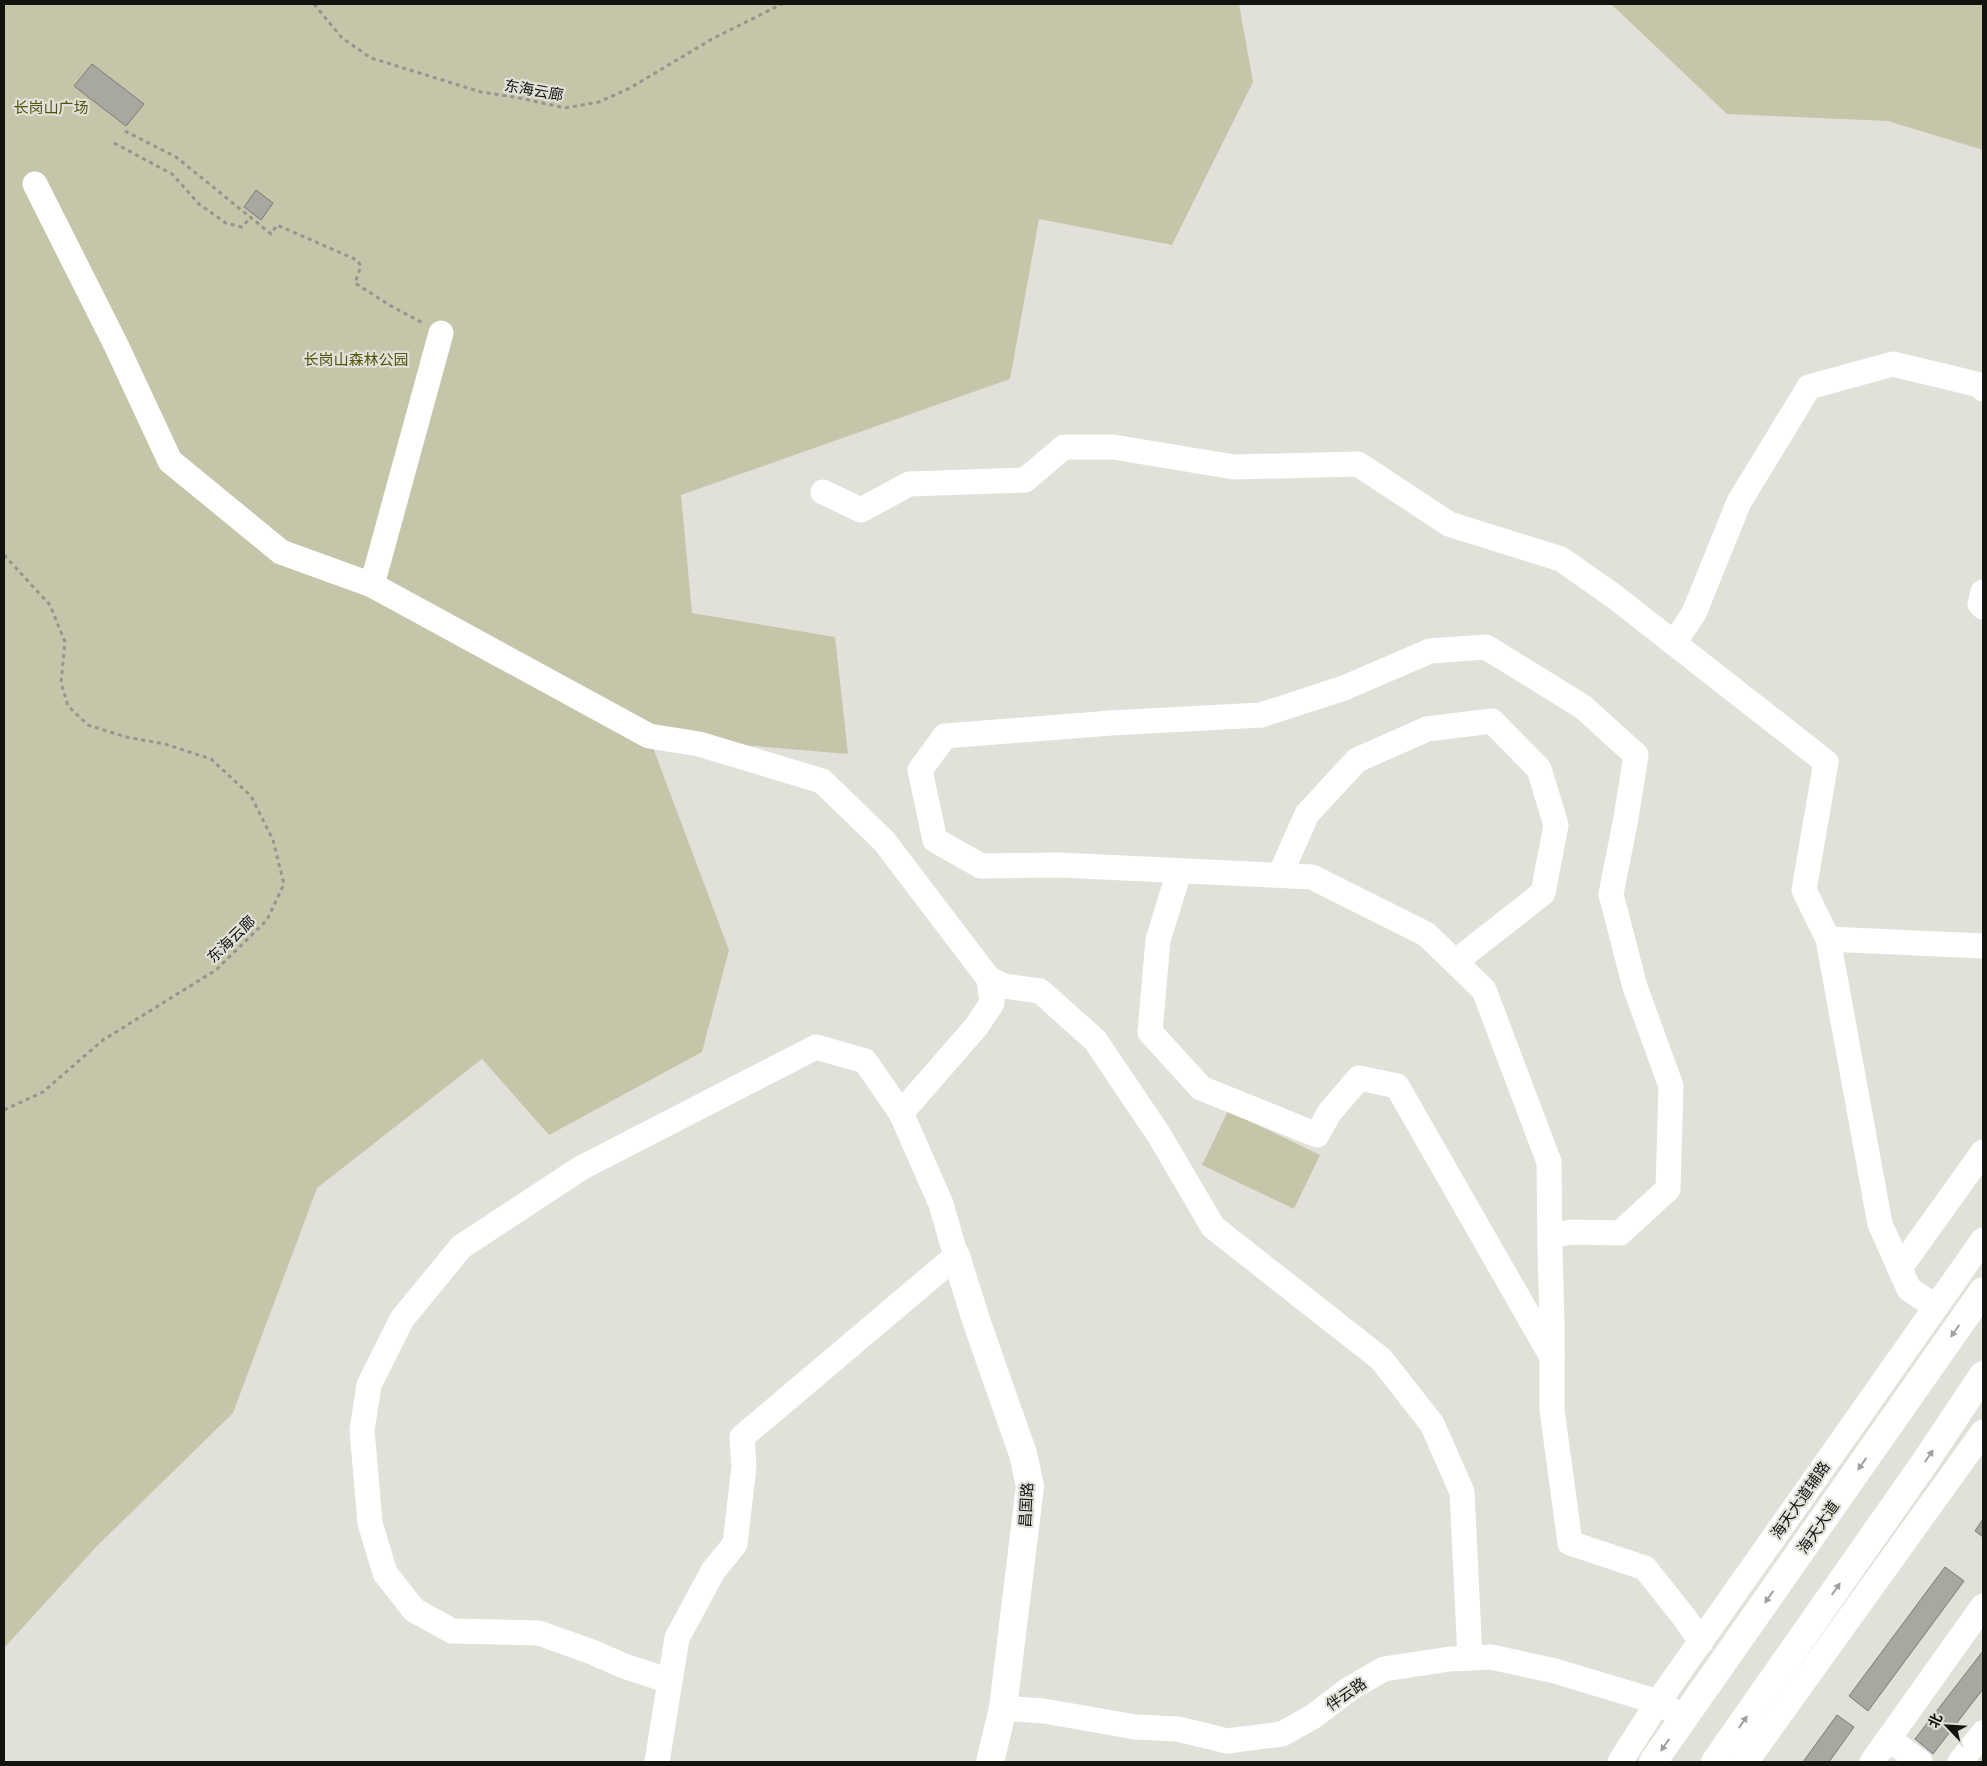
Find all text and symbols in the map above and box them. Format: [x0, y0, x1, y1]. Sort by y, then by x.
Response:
street label: 东海云廊 [503, 75, 565, 105]
park label: 长岗山广场 [13, 98, 89, 117]
park label: 长岗山森林公园 [303, 350, 409, 369]
street label: 东海云廊 [203, 911, 259, 967]
one-way arrow [1950, 1324, 1960, 1338]
one-way arrow [1924, 1449, 1934, 1462]
one-way arrow [1857, 1457, 1867, 1471]
street label: 海天大道辅路 [1767, 1458, 1833, 1542]
street label: 昌国路 [1015, 1482, 1037, 1528]
street label: 海天大道 [1793, 1497, 1843, 1557]
one-way arrow [1831, 1582, 1841, 1596]
one-way arrow [1764, 1590, 1774, 1604]
street label: 伴云路 [1322, 1674, 1370, 1714]
north arrow [1922, 1701, 1972, 1751]
text: 北 [1924, 1710, 1946, 1731]
one-way arrow [1738, 1715, 1748, 1729]
one-way arrow [1660, 1738, 1670, 1752]

